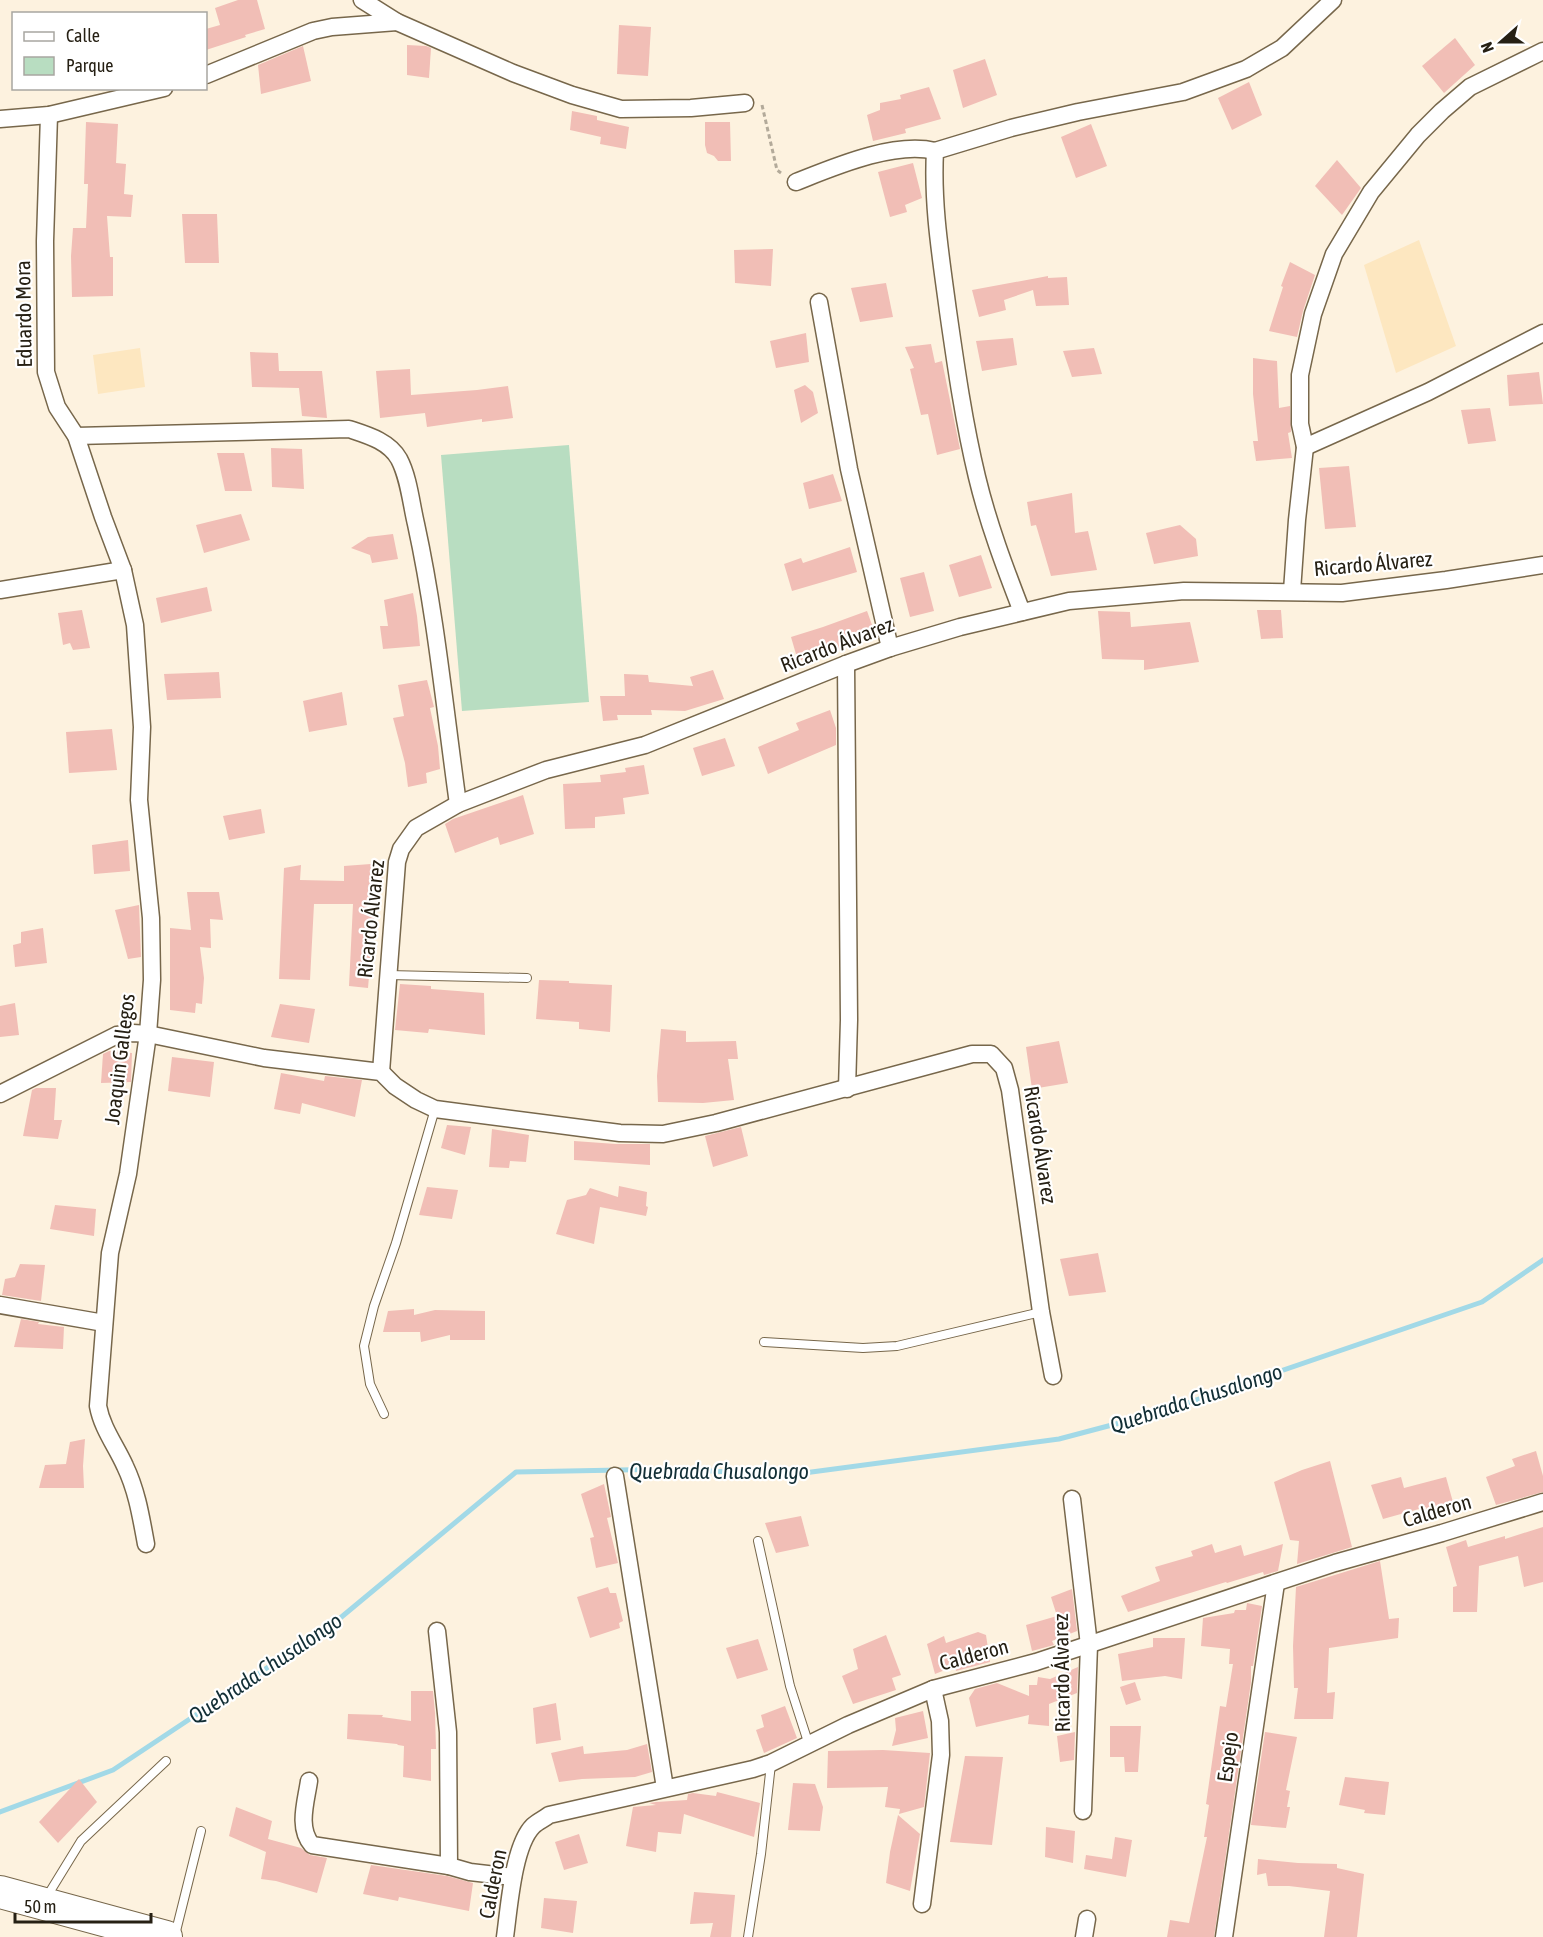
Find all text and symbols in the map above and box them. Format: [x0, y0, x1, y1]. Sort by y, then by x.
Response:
legend [12, 12, 207, 90]
north arrow [1471, 12, 1531, 72]
text: Calle [66, 25, 100, 46]
text: N [1477, 40, 1497, 55]
text: Parque [66, 55, 114, 76]
street label: Eduardo Mora [10, 260, 36, 368]
street label: Ricardo Álvarez [1313, 546, 1434, 580]
street label: Ricardo Álvarez [777, 611, 897, 677]
street label: Ricardo Álvarez [352, 858, 388, 979]
street label: Joaquin Gallegos [99, 992, 139, 1126]
street label: Ricardo Álvarez [1020, 1084, 1062, 1206]
water label: Quebrada Chusalongo [1107, 1358, 1285, 1438]
water label: Quebrada Chusalongo [629, 1458, 809, 1484]
street label: Calderon [1400, 1489, 1474, 1531]
water label: Quebrada Chusalongo [183, 1607, 347, 1729]
street label: Ricardo Álvarez [1048, 1613, 1074, 1733]
street label: Calderon [937, 1633, 1011, 1675]
street label: Espejo [1212, 1730, 1242, 1784]
street label: Calderon [474, 1847, 511, 1921]
scale bar [15, 1886, 152, 1924]
text: 50 m [24, 1896, 56, 1917]

